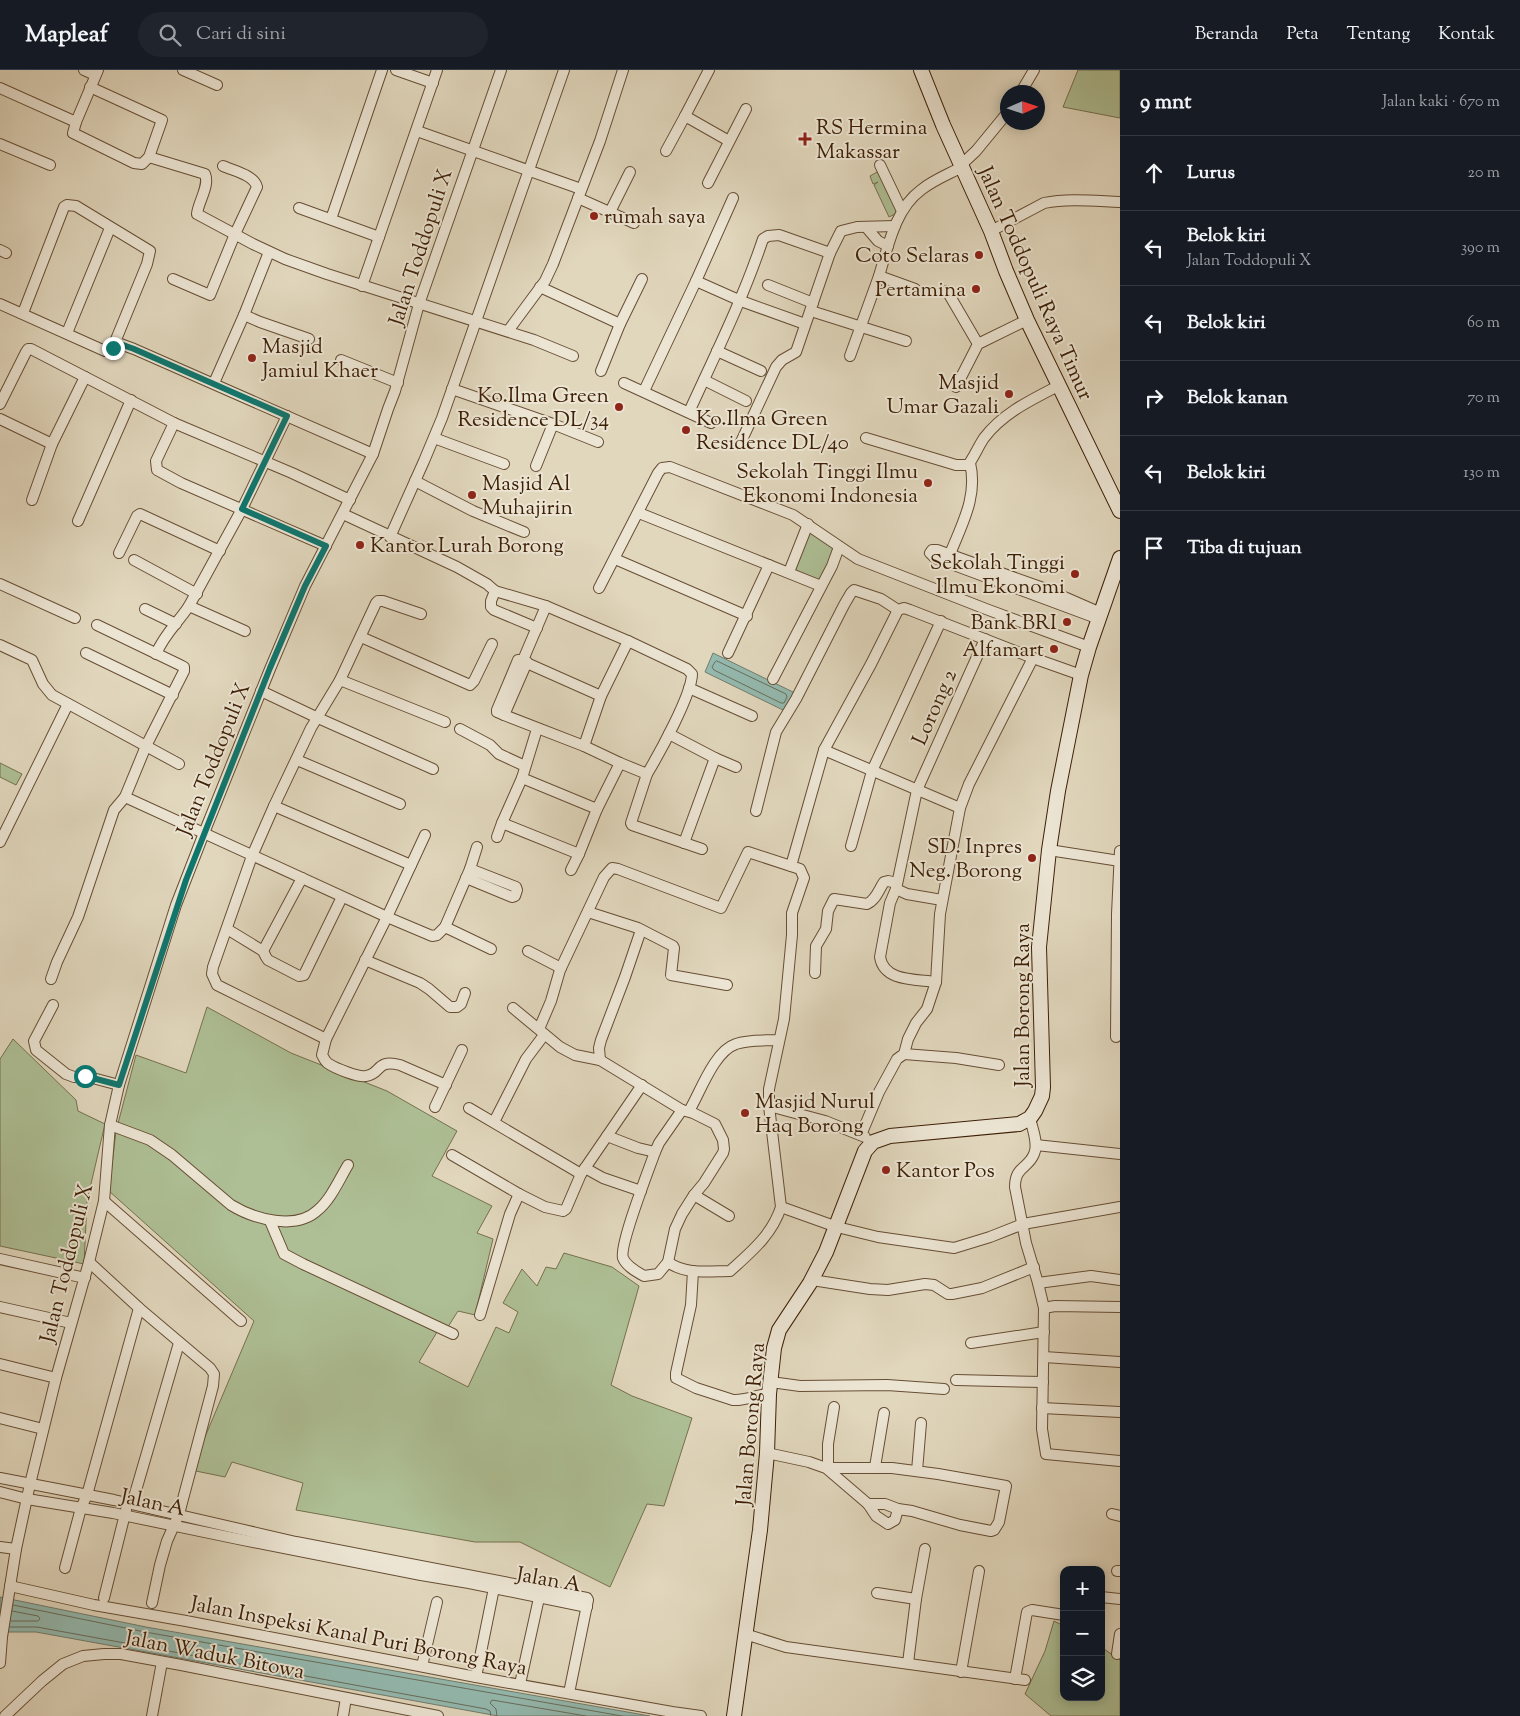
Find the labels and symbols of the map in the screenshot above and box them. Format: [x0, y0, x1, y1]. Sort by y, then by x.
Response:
north arrow [1000, 85, 1045, 130]
place label: RS Hermina Makassar [816, 114, 928, 168]
marker: RS Hermina Makassar [798, 132, 812, 146]
street label: Jalan Toddopuli Raya Timur [969, 161, 1099, 406]
street label: Jalan Toddopuli X [382, 165, 461, 331]
place label: rumah saya [604, 203, 706, 233]
marker: rumah saya [588, 210, 600, 222]
place label: Coto Selaras [855, 242, 969, 272]
marker: Coto Selaras [973, 249, 985, 261]
place label: Pertamina [875, 276, 966, 306]
marker: Pertamina [970, 283, 982, 295]
place label: Masjid Jamiul Khaer [261, 333, 378, 387]
route end [102, 337, 125, 360]
marker: Masjid Jamiul Khaer [246, 352, 258, 364]
place label: Masjid Umar Gazali [886, 369, 999, 423]
place label: Ko.Ilma Green Residence DL/34 [458, 382, 609, 436]
marker: Masjid Umar Gazali [1003, 388, 1015, 400]
marker: Ko.Ilma Green Residence DL/34 [613, 401, 625, 413]
place label: Ko.Ilma Green Residence DL/40 [696, 405, 849, 459]
marker: Ko.Ilma Green Residence DL/40 [680, 424, 692, 436]
place label: Sekolah Tinggi Ilmu Ekonomi Indonesia [736, 458, 918, 512]
place label: Masjid Al Muhajirin [482, 470, 573, 524]
marker: Sekolah Tinggi Ilmu Ekonomi Indonesia [922, 477, 934, 489]
marker: Masjid Al Muhajirin [466, 489, 478, 501]
place label: Kantor Lurah Borong [370, 532, 564, 562]
marker: Kantor Lurah Borong [354, 539, 366, 551]
place label: Sekolah Tinggi Ilmu Ekonomi [930, 549, 1065, 603]
marker: Sekolah Tinggi Ilmu Ekonomi [1069, 568, 1081, 580]
place label: Bank BRI [971, 609, 1057, 639]
marker: Bank BRI [1061, 616, 1073, 628]
place label: Alfamart [962, 636, 1044, 666]
marker: Alfamart [1048, 643, 1060, 655]
street label: Lorong 2 [906, 665, 966, 751]
street label: Jalan Toddopuli X [170, 678, 259, 842]
place label: SD. Inpres Neg. Borong [909, 833, 1022, 887]
marker: SD. Inpres Neg. Borong [1026, 852, 1038, 864]
street label: Jalan Borong Raya [1009, 923, 1039, 1088]
route start [74, 1065, 97, 1088]
place label: Masjid Nurul Haq Borong [755, 1088, 875, 1142]
marker: Masjid Nurul Haq Borong [739, 1107, 751, 1119]
place label: Kantor Pos [896, 1157, 995, 1187]
marker: Kantor Pos [880, 1164, 892, 1176]
street label: Jalan Toddopuli X [33, 1181, 102, 1347]
street label: Jalan Borong Raya [730, 1341, 774, 1508]
street label: Jalan A [117, 1482, 188, 1525]
street label: Jalan A [513, 1560, 583, 1601]
street label: Jalan Inspeksi Kanal Puri Borong Raya [187, 1589, 530, 1684]
street label: Jalan Waduk Bitowa [122, 1624, 307, 1688]

